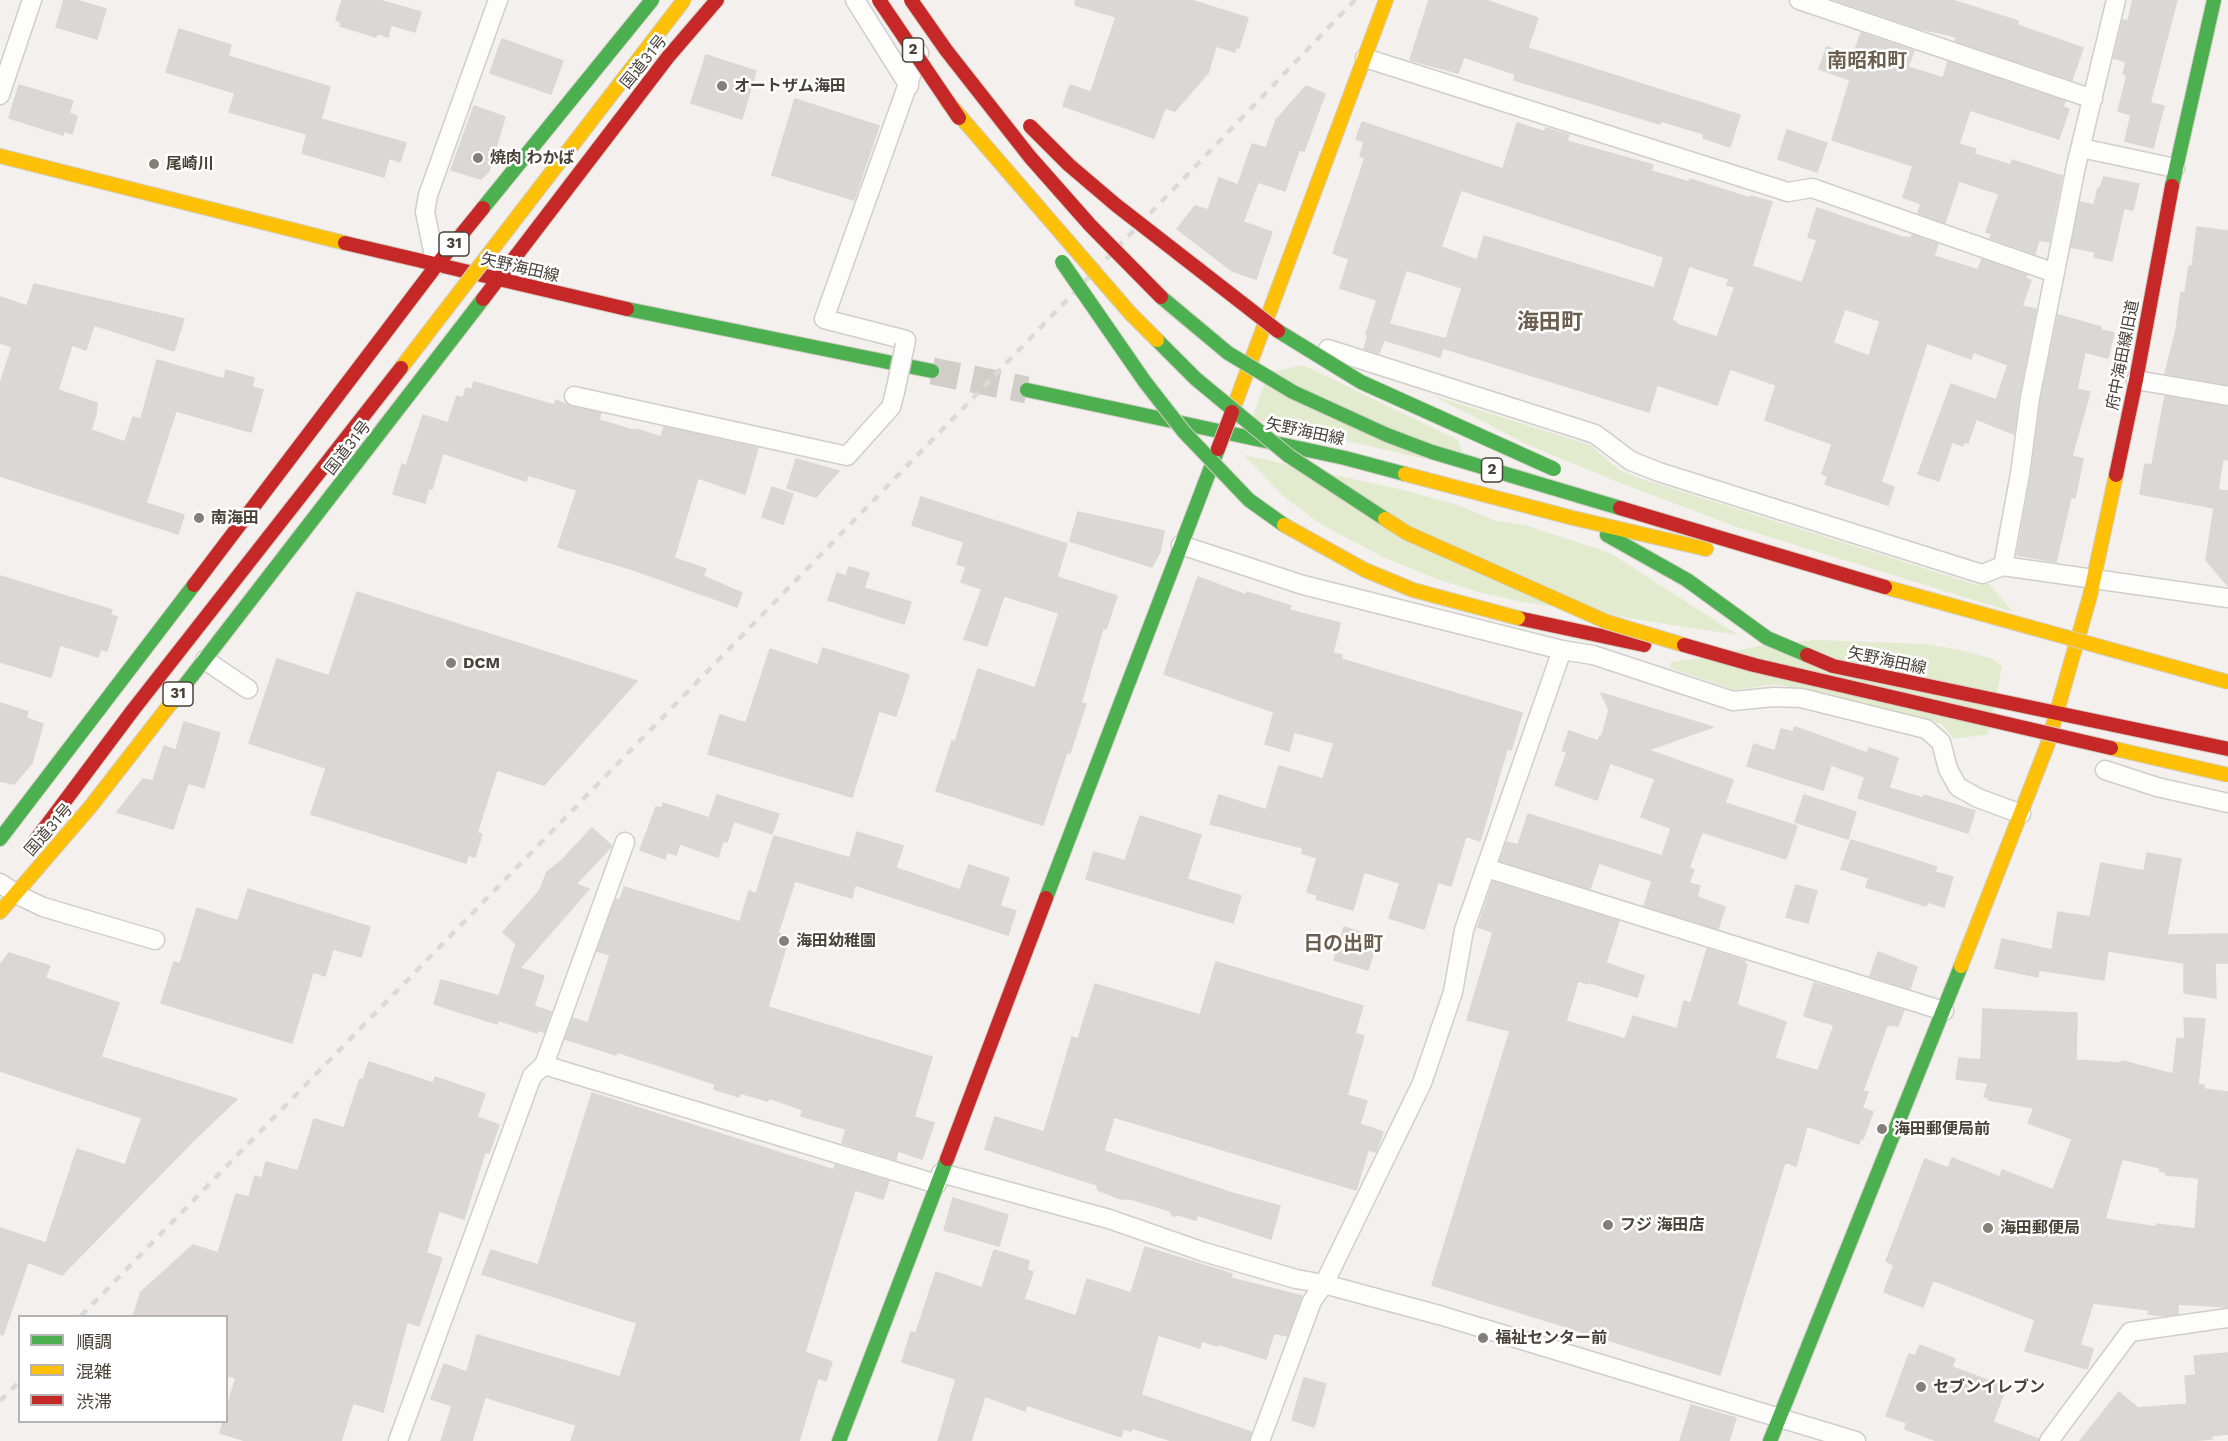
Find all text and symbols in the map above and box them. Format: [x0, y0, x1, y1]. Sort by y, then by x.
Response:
street label: 国道31号 [617, 31, 671, 93]
road number: 2 [902, 38, 924, 62]
district label: 南昭和町 [1827, 49, 1907, 73]
place label: オートザム海田 [734, 76, 846, 96]
marker: オートザム海田 [715, 79, 729, 93]
place label: 焼肉 わかば [490, 148, 575, 168]
marker: 焼肉 わかば [471, 151, 485, 165]
place label: 尾崎川 [166, 154, 214, 174]
marker: 尾崎川 [147, 157, 161, 171]
road number: 31 [439, 232, 469, 256]
street label: 矢野海田線 [479, 250, 561, 286]
street label: 府中海田線旧道 [2103, 298, 2143, 412]
district label: 海田町 [1517, 310, 1583, 336]
street label: 矢野海田線 [1264, 414, 1346, 450]
street label: 国道31号 [321, 417, 375, 479]
road number: 2 [1482, 458, 1502, 482]
place label: 南海田 [211, 508, 259, 528]
marker: 南海田 [192, 511, 206, 525]
street label: 矢野海田線 [1846, 643, 1928, 679]
place label: DCM [463, 653, 500, 673]
marker: DCM [444, 656, 458, 670]
road number: 31 [163, 682, 193, 706]
street label: 国道31号 [21, 800, 77, 860]
place label: 海田幼稚園 [796, 931, 876, 951]
district label: 日の出町 [1303, 932, 1383, 956]
marker: 海田幼稚園 [777, 934, 791, 948]
place label: 海田郵便局前 [1894, 1119, 1990, 1139]
marker: 海田郵便局前 [1875, 1122, 1889, 1136]
place label: フジ 海田店 [1620, 1215, 1705, 1235]
marker: フジ 海田店 [1601, 1218, 1615, 1232]
place label: 海田郵便局 [2000, 1218, 2080, 1238]
marker: 海田郵便局 [1981, 1221, 1995, 1235]
legend [18, 1315, 228, 1423]
place label: 福祉センター前 [1495, 1328, 1607, 1348]
text: 順調 [76, 1331, 112, 1352]
marker: 福祉センター前 [1476, 1331, 1490, 1345]
text: 混雑 [76, 1361, 112, 1382]
place label: セブンイレブン [1933, 1377, 2045, 1397]
marker: セブンイレブン [1914, 1380, 1928, 1394]
text: 渋滞 [76, 1391, 112, 1412]

